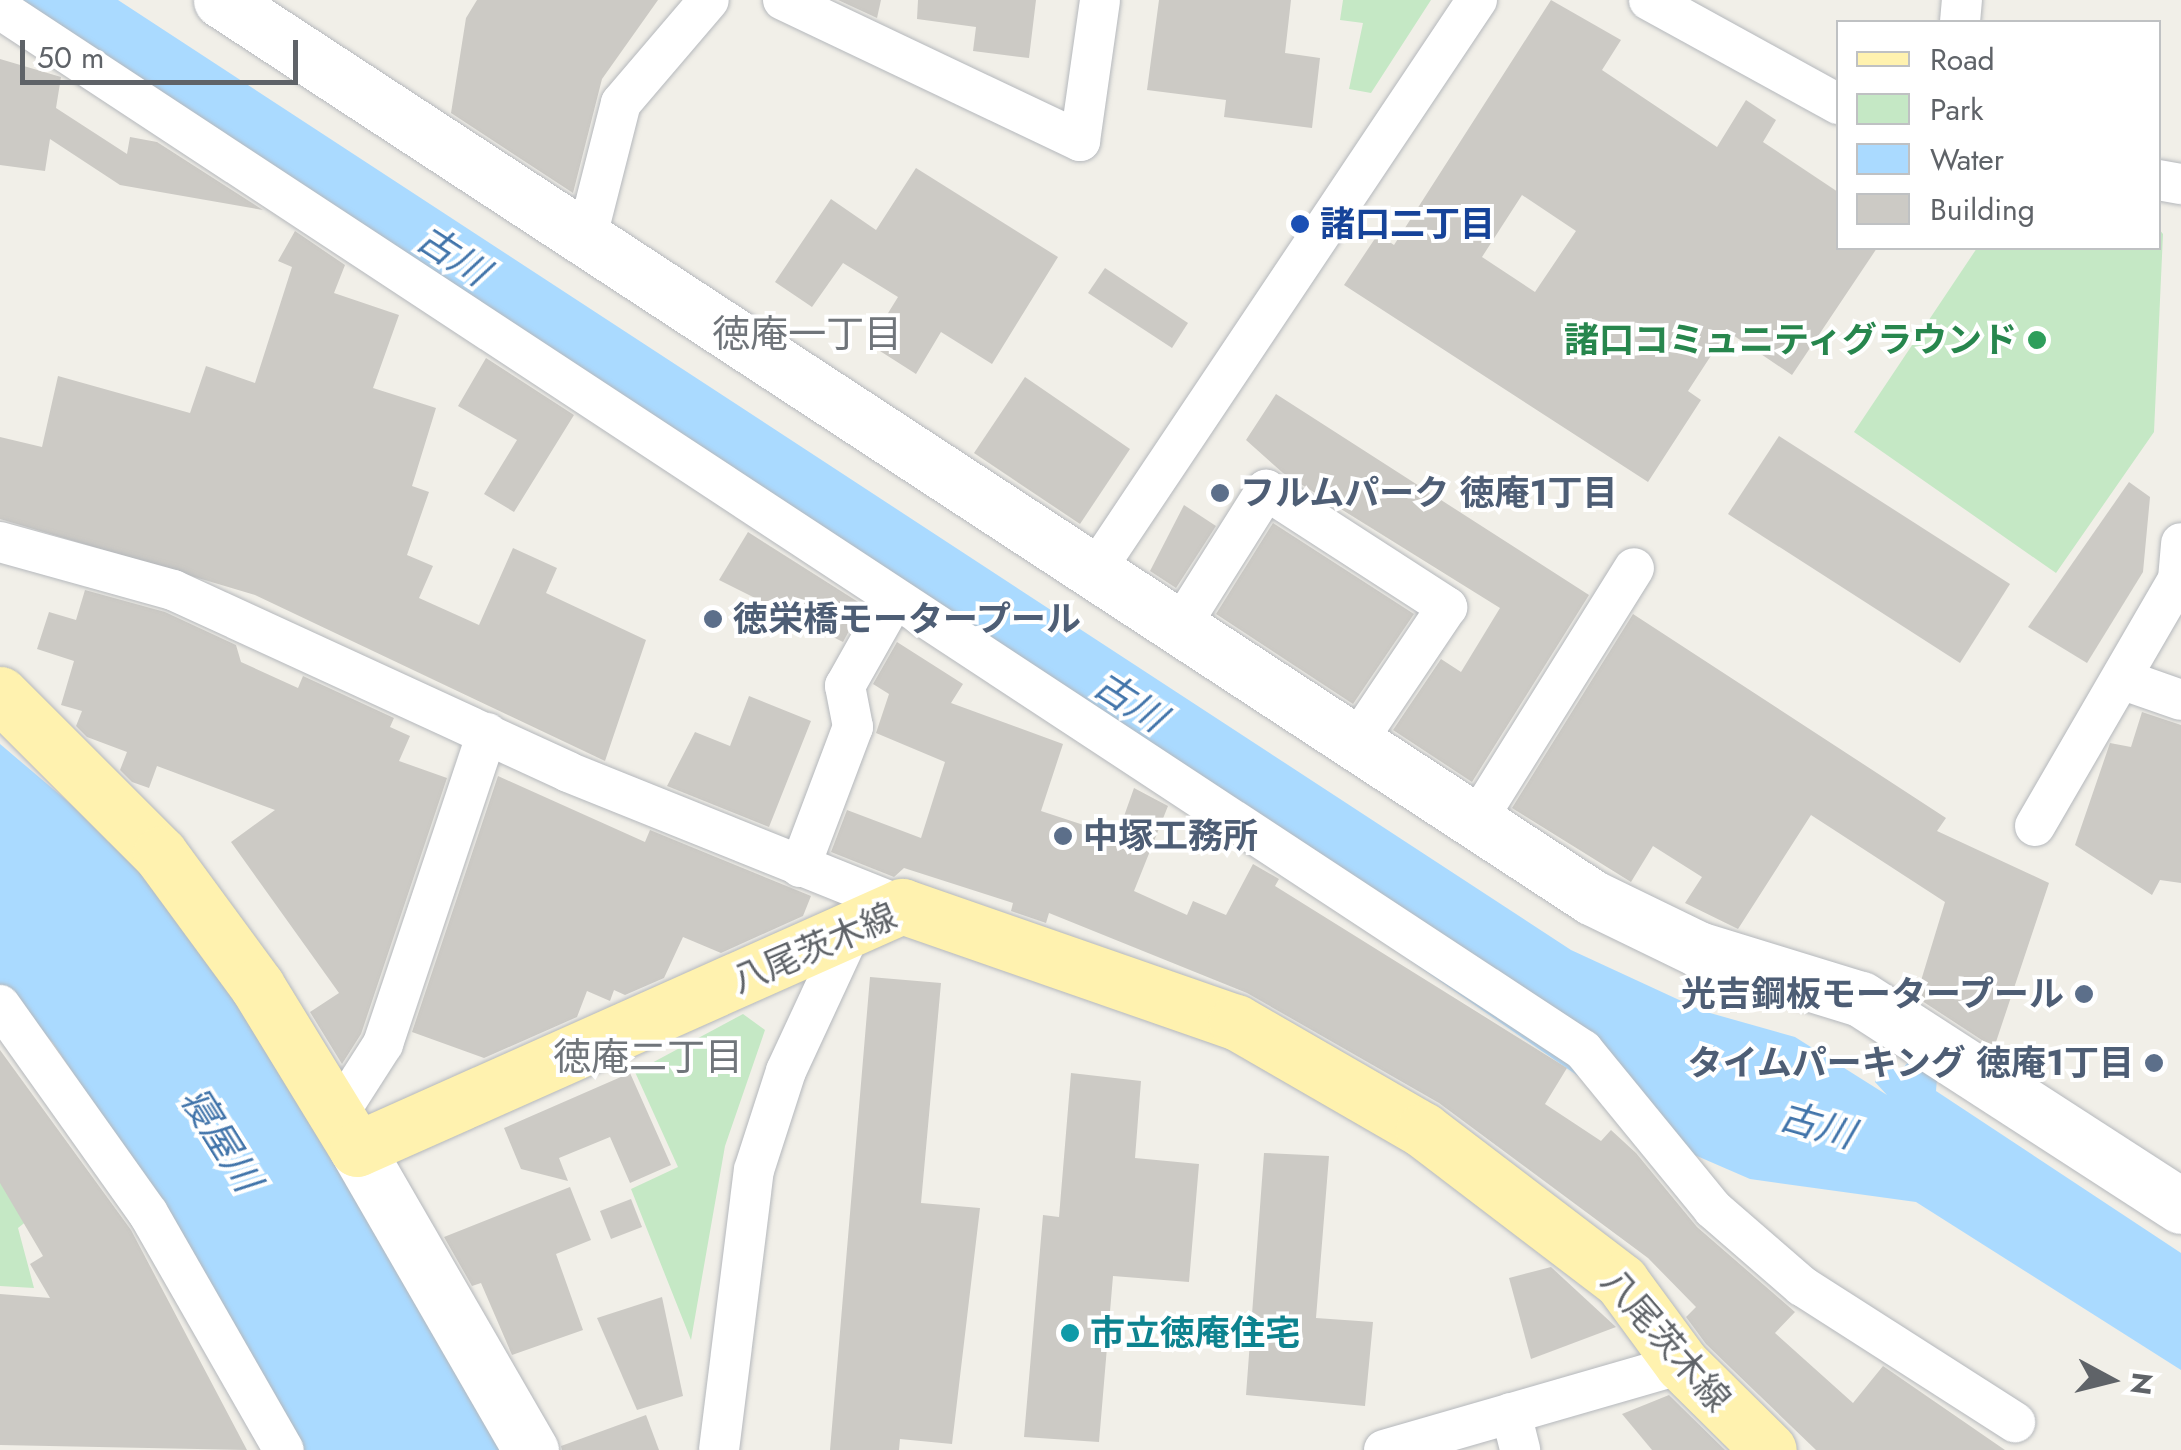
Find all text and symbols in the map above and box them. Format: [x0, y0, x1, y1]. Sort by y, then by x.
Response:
scale bar [25, 20, 302, 82]
legend [1836, 20, 2161, 250]
text: 50 m [37, 36, 104, 79]
text: Road [1930, 38, 1995, 81]
text: Park [1930, 88, 1983, 131]
text: Water [1930, 138, 2004, 181]
text: Building [1930, 188, 2035, 231]
place label: 諸口二丁目 [1320, 203, 1495, 245]
marker: 諸口二丁目 [1289, 213, 1311, 235]
water label: 古川 [409, 215, 497, 295]
district label: 徳庵一丁目 [712, 311, 902, 357]
place label: 諸口コミュニティグラウンド [1562, 319, 2017, 361]
marker: 諸口コミュニティグラウンド [2026, 329, 2048, 351]
place label: フルムパーク 徳庵1丁目 [1240, 472, 1618, 514]
marker: フルムパーク 徳庵1丁目 [1209, 482, 1231, 504]
place label: 徳栄橋モータープール [733, 598, 1083, 640]
marker: 徳栄橋モータープール [702, 608, 724, 630]
water label: 古川 [1086, 661, 1174, 741]
place label: 中塚工務所 [1083, 815, 1258, 857]
marker: 中塚工務所 [1052, 825, 1074, 847]
street label: 八尾茨木線 [725, 894, 903, 1002]
place label: 光吉鋼板モータープール [1679, 973, 2064, 1015]
marker: 光吉鋼板モータープール [2073, 983, 2095, 1005]
district label: 徳庵二丁目 [553, 1034, 743, 1080]
place label: タイムパーキング 徳庵1丁目 [1686, 1042, 2134, 1084]
marker: タイムパーキング 徳庵1丁目 [2143, 1052, 2165, 1074]
water label: 寝屋川 [171, 1079, 271, 1199]
water label: 古川 [1774, 1093, 1860, 1157]
street label: 八尾茨木線 [1593, 1260, 1739, 1420]
place label: 市立徳庵住宅 [1090, 1312, 1300, 1354]
marker: 市立徳庵住宅 [1059, 1322, 1081, 1344]
north arrow [2061, 1330, 2161, 1430]
text: N [2120, 1370, 2163, 1397]

